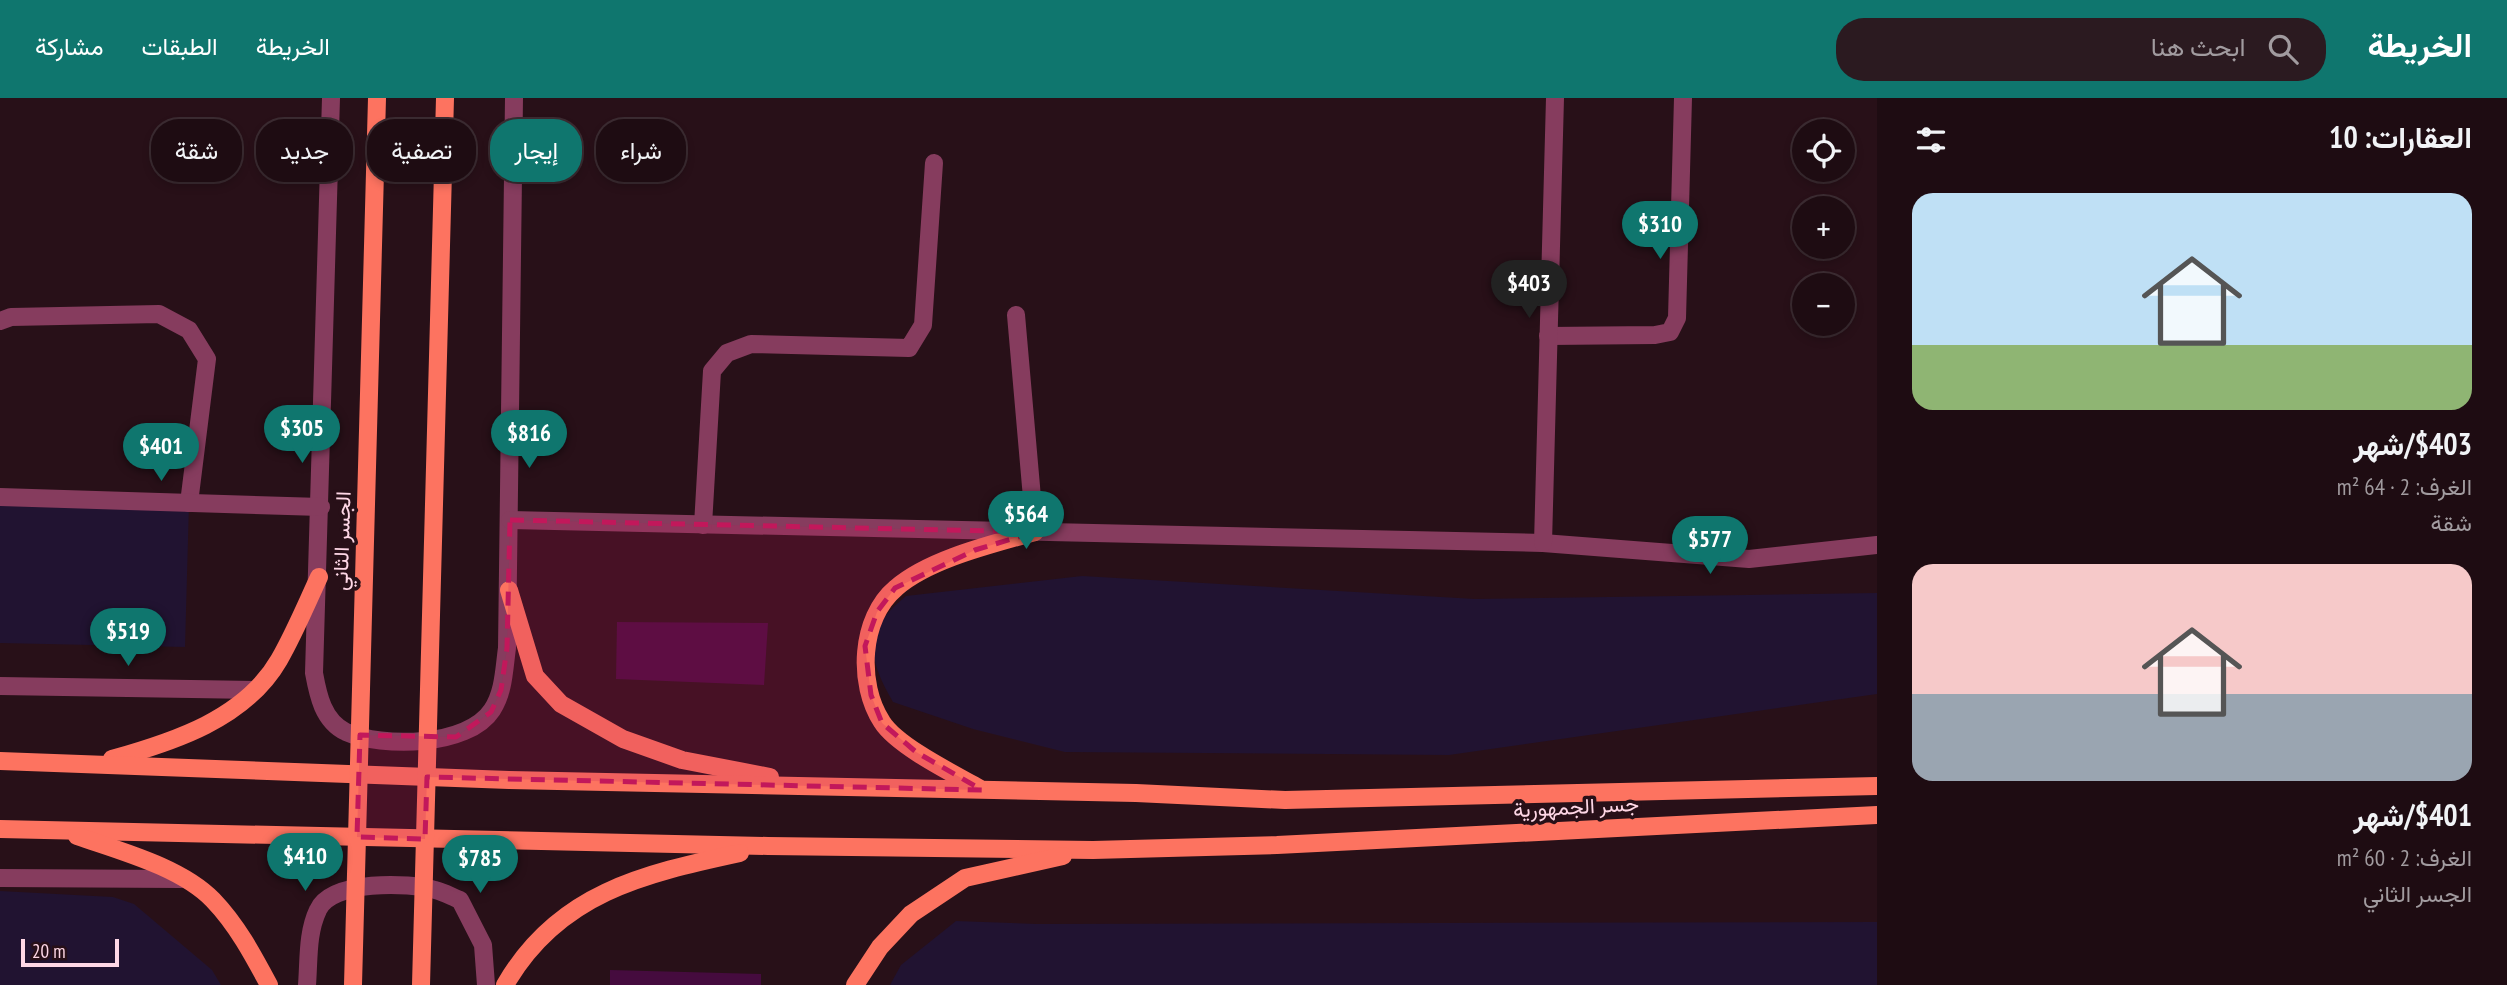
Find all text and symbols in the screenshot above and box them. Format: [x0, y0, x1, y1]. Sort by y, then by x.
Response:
search box [1836, 18, 2326, 81]
text: الخريطة [2368, 23, 2472, 66]
text: ابحث هنا [2151, 30, 2246, 63]
icon: search [2264, 30, 2302, 68]
text: مشاركة [35, 31, 103, 62]
text: الطبقات [141, 31, 218, 62]
text: الخريطة [256, 31, 330, 62]
text: العقارات: 10 [2329, 117, 2472, 156]
chip: شقة [151, 119, 242, 182]
chip: جديد [256, 119, 353, 182]
chip: تصفية [367, 119, 476, 182]
chip: إيجار [490, 119, 582, 182]
chip: شراء [596, 119, 686, 182]
map controls [1792, 119, 1855, 336]
button: locate [1792, 119, 1855, 182]
icon: filters [1912, 121, 1950, 159]
button: + [1792, 196, 1855, 259]
pin: $310 [1619, 202, 1701, 261]
text: $310 [1638, 209, 1682, 238]
icon: home [2129, 238, 2255, 364]
pin: $403 [1488, 260, 1570, 320]
text: $403 [1507, 268, 1551, 297]
button: − [1792, 273, 1855, 336]
pin: $305 [261, 406, 343, 465]
pin: $816 [488, 410, 570, 470]
text: $305 [280, 413, 324, 442]
text: $816 [507, 418, 551, 447]
pin: $401 [120, 424, 202, 483]
text: $403/شهر [2353, 424, 2472, 463]
text: $401 [139, 431, 183, 460]
text: الغرف: 2 · 64 m² [2337, 472, 2472, 501]
street label: الجسر الثاني [326, 491, 361, 591]
pin: $564 [985, 491, 1067, 551]
text: $564 [1004, 499, 1048, 528]
text: شقة [2430, 508, 2472, 537]
pin: $577 [1669, 517, 1751, 576]
text: $577 [1688, 524, 1732, 553]
pin: $519 [87, 608, 169, 668]
icon: home [2129, 609, 2255, 735]
text: $519 [106, 616, 150, 645]
street label: جسر الجمهورية [1512, 790, 1640, 823]
text: $401/شهر [2353, 795, 2472, 834]
pin: $410 [264, 834, 346, 893]
pin: $785 [439, 836, 521, 895]
text: $410 [283, 841, 327, 870]
text: $785 [458, 843, 502, 872]
text: الغرف: 2 · 60 m² [2337, 843, 2472, 872]
text: الجسر الثاني [2363, 879, 2472, 908]
scale bar [21, 936, 119, 968]
text: 20 m [32, 939, 66, 963]

